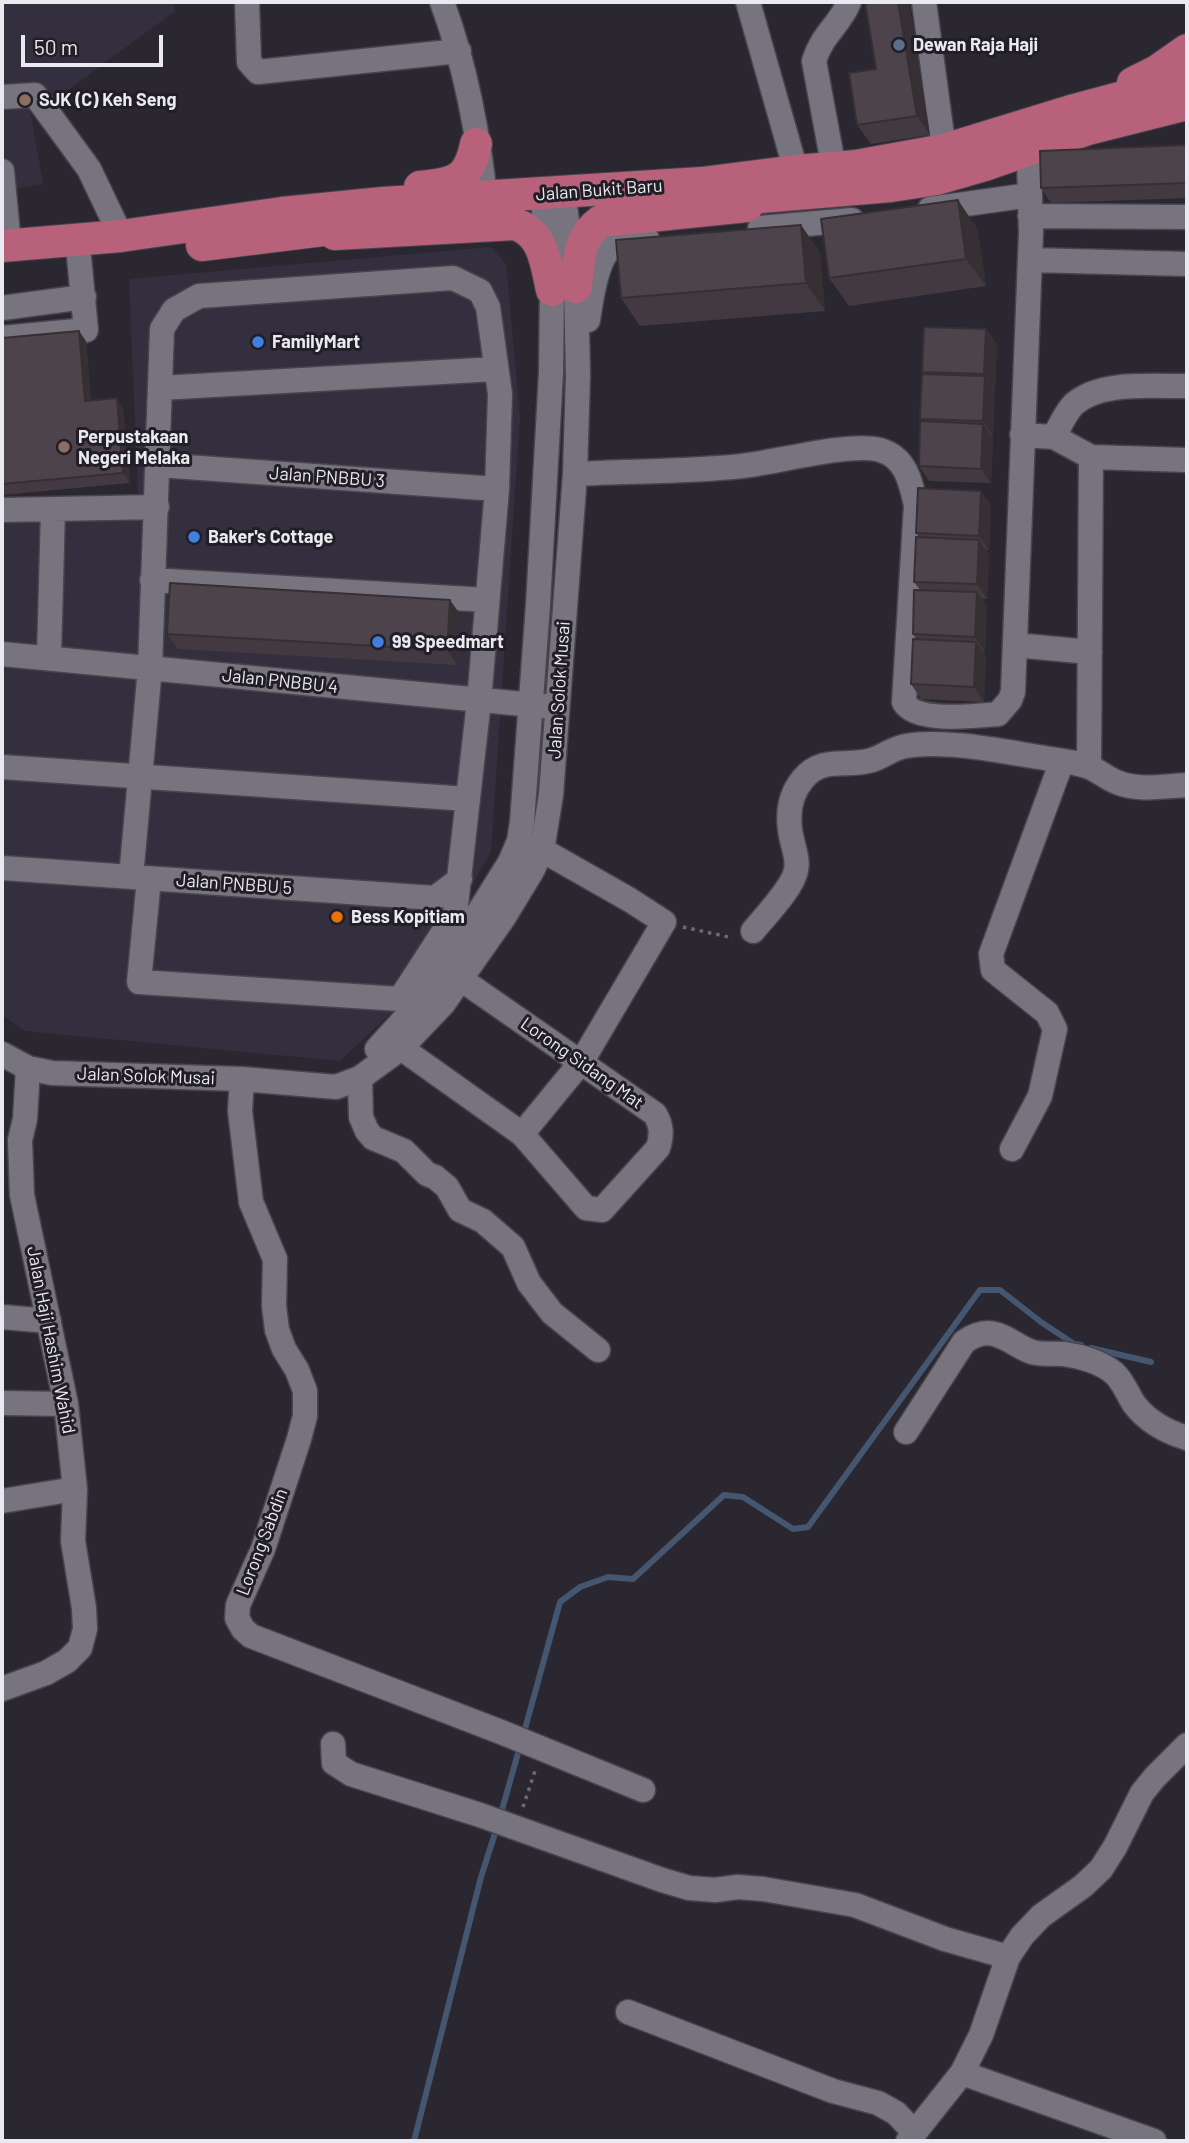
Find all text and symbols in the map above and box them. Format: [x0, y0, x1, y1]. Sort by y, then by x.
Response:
scale bar [24, 21, 166, 65]
text: 50 m [34, 34, 78, 59]
place label: Dewan Raja Haji [913, 34, 1038, 56]
marker: Dewan Raja Haji [891, 37, 907, 53]
place label: SJK (C) Keh Seng [39, 89, 176, 111]
marker: SJK (C) Keh Seng [17, 92, 33, 108]
street label: Jalan Bukit Baru [535, 175, 663, 205]
place label: FamilyMart [272, 331, 360, 353]
marker: FamilyMart [250, 334, 266, 350]
place label: Perpustakaan Negeri Melaka [78, 426, 190, 468]
marker: Perpustakaan Negeri Melaka [56, 439, 72, 455]
street label: Jalan PNBBU 3 [268, 462, 386, 492]
place label: Baker's Cottage [208, 526, 333, 548]
marker: Baker's Cottage [186, 529, 202, 545]
street label: Jalan Solok Musai [543, 620, 575, 760]
place label: 99 Speedmart [392, 631, 504, 653]
marker: 99 Speedmart [370, 634, 386, 650]
street label: Jalan PNBBU 4 [221, 664, 339, 698]
street label: Jalan PNBBU 5 [175, 869, 293, 899]
place label: Bess Kopitiam [351, 906, 465, 928]
marker: Bess Kopitiam [329, 909, 345, 925]
street label: Lorong Sidang Mat [516, 1013, 648, 1113]
street label: Jalan Solok Musai [77, 1063, 215, 1089]
street label: Jalan Haji Hashim Wahid [22, 1244, 80, 1436]
street label: Lorong Sabdin [232, 1486, 292, 1598]

